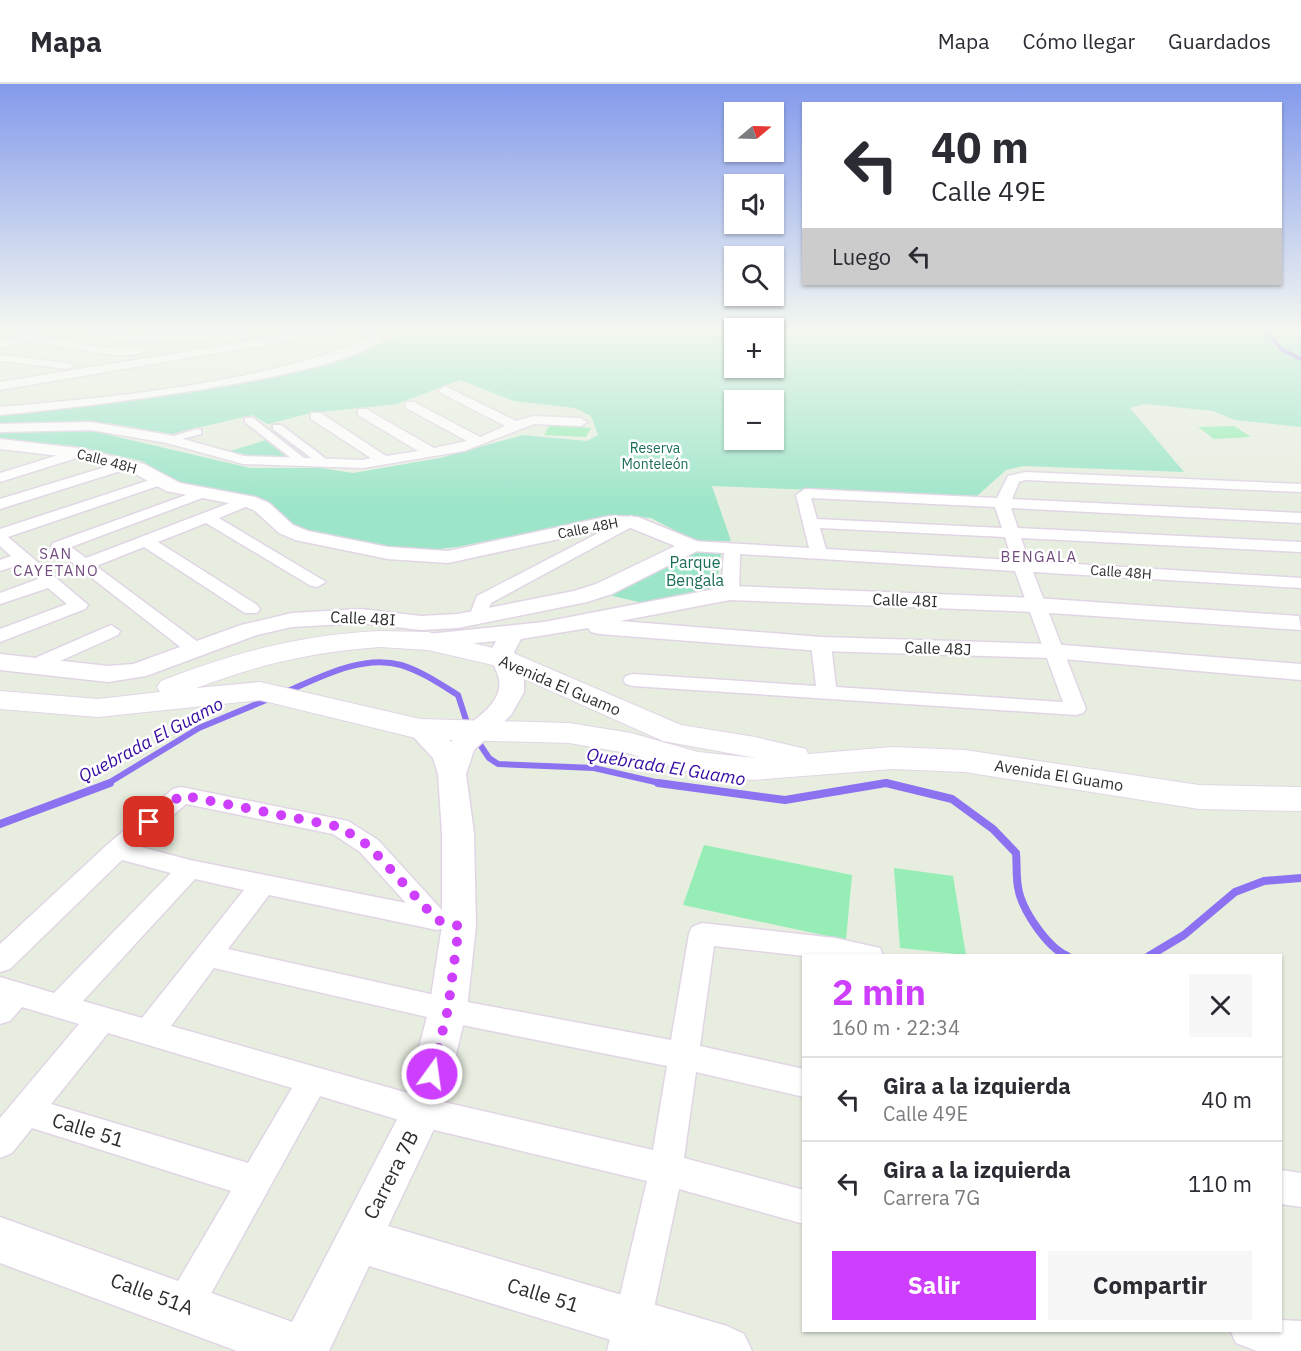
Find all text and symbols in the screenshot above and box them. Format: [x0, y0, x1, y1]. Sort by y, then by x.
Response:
text: Mapa [30, 23, 102, 60]
text: Mapa [938, 27, 989, 55]
text: Cómo llegar [1022, 27, 1135, 55]
text: Guardados [1168, 27, 1271, 55]
north arrow [724, 102, 784, 162]
map controls [724, 102, 784, 450]
text: 40 m [931, 120, 1029, 175]
icon: left [832, 126, 910, 204]
text: Calle 49E [931, 173, 1046, 208]
button: sound [724, 174, 784, 234]
icon: left [903, 240, 936, 273]
text: Luego [832, 242, 891, 271]
button: search [724, 246, 784, 306]
button: + [724, 318, 784, 378]
button: − [724, 390, 784, 450]
park label: Reserva Monteleón [622, 439, 689, 473]
street label: Calle 48H [75, 444, 139, 478]
street label: Calle 48H [556, 513, 620, 543]
district label: SAN CAYETANO [13, 544, 99, 580]
district label: BENGALA [1000, 547, 1078, 566]
park label: Parque Bengala [666, 552, 725, 590]
street label: Calle 48H [1090, 561, 1152, 583]
street label: Calle 48I [872, 589, 938, 611]
street label: Calle 48I [330, 606, 396, 630]
street label: Calle 48J [904, 637, 972, 659]
street label: Avenida El Guamo [496, 650, 624, 720]
water label: Quebrada El Guamo [74, 692, 227, 787]
water label: Quebrada El Guamo [585, 743, 747, 790]
street label: Avenida El Guamo [993, 755, 1125, 795]
pin [123, 796, 174, 847]
icon: arrive [132, 805, 165, 838]
text: 2 min [832, 968, 926, 1015]
button: close [1189, 974, 1252, 1037]
text: 160 m · 22:34 [832, 1014, 960, 1041]
position arrow [400, 1042, 464, 1106]
text: Gira a la izquierda [883, 1071, 1071, 1100]
icon: left [832, 1083, 865, 1116]
text: 40 m [1201, 1085, 1252, 1114]
text: Calle 49E [883, 1100, 968, 1127]
street label: Calle 51 [49, 1106, 127, 1153]
street label: Carrera 7B [357, 1126, 424, 1224]
text: Gira a la izquierda [883, 1155, 1071, 1184]
icon: left [832, 1167, 865, 1200]
text: 110 m [1188, 1169, 1252, 1198]
text: Carrera 7G [883, 1184, 980, 1211]
button: Salir [832, 1251, 1036, 1320]
button: Compartir [1048, 1251, 1252, 1320]
street label: Calle 51A [107, 1266, 198, 1321]
street label: Calle 51 [504, 1271, 582, 1318]

